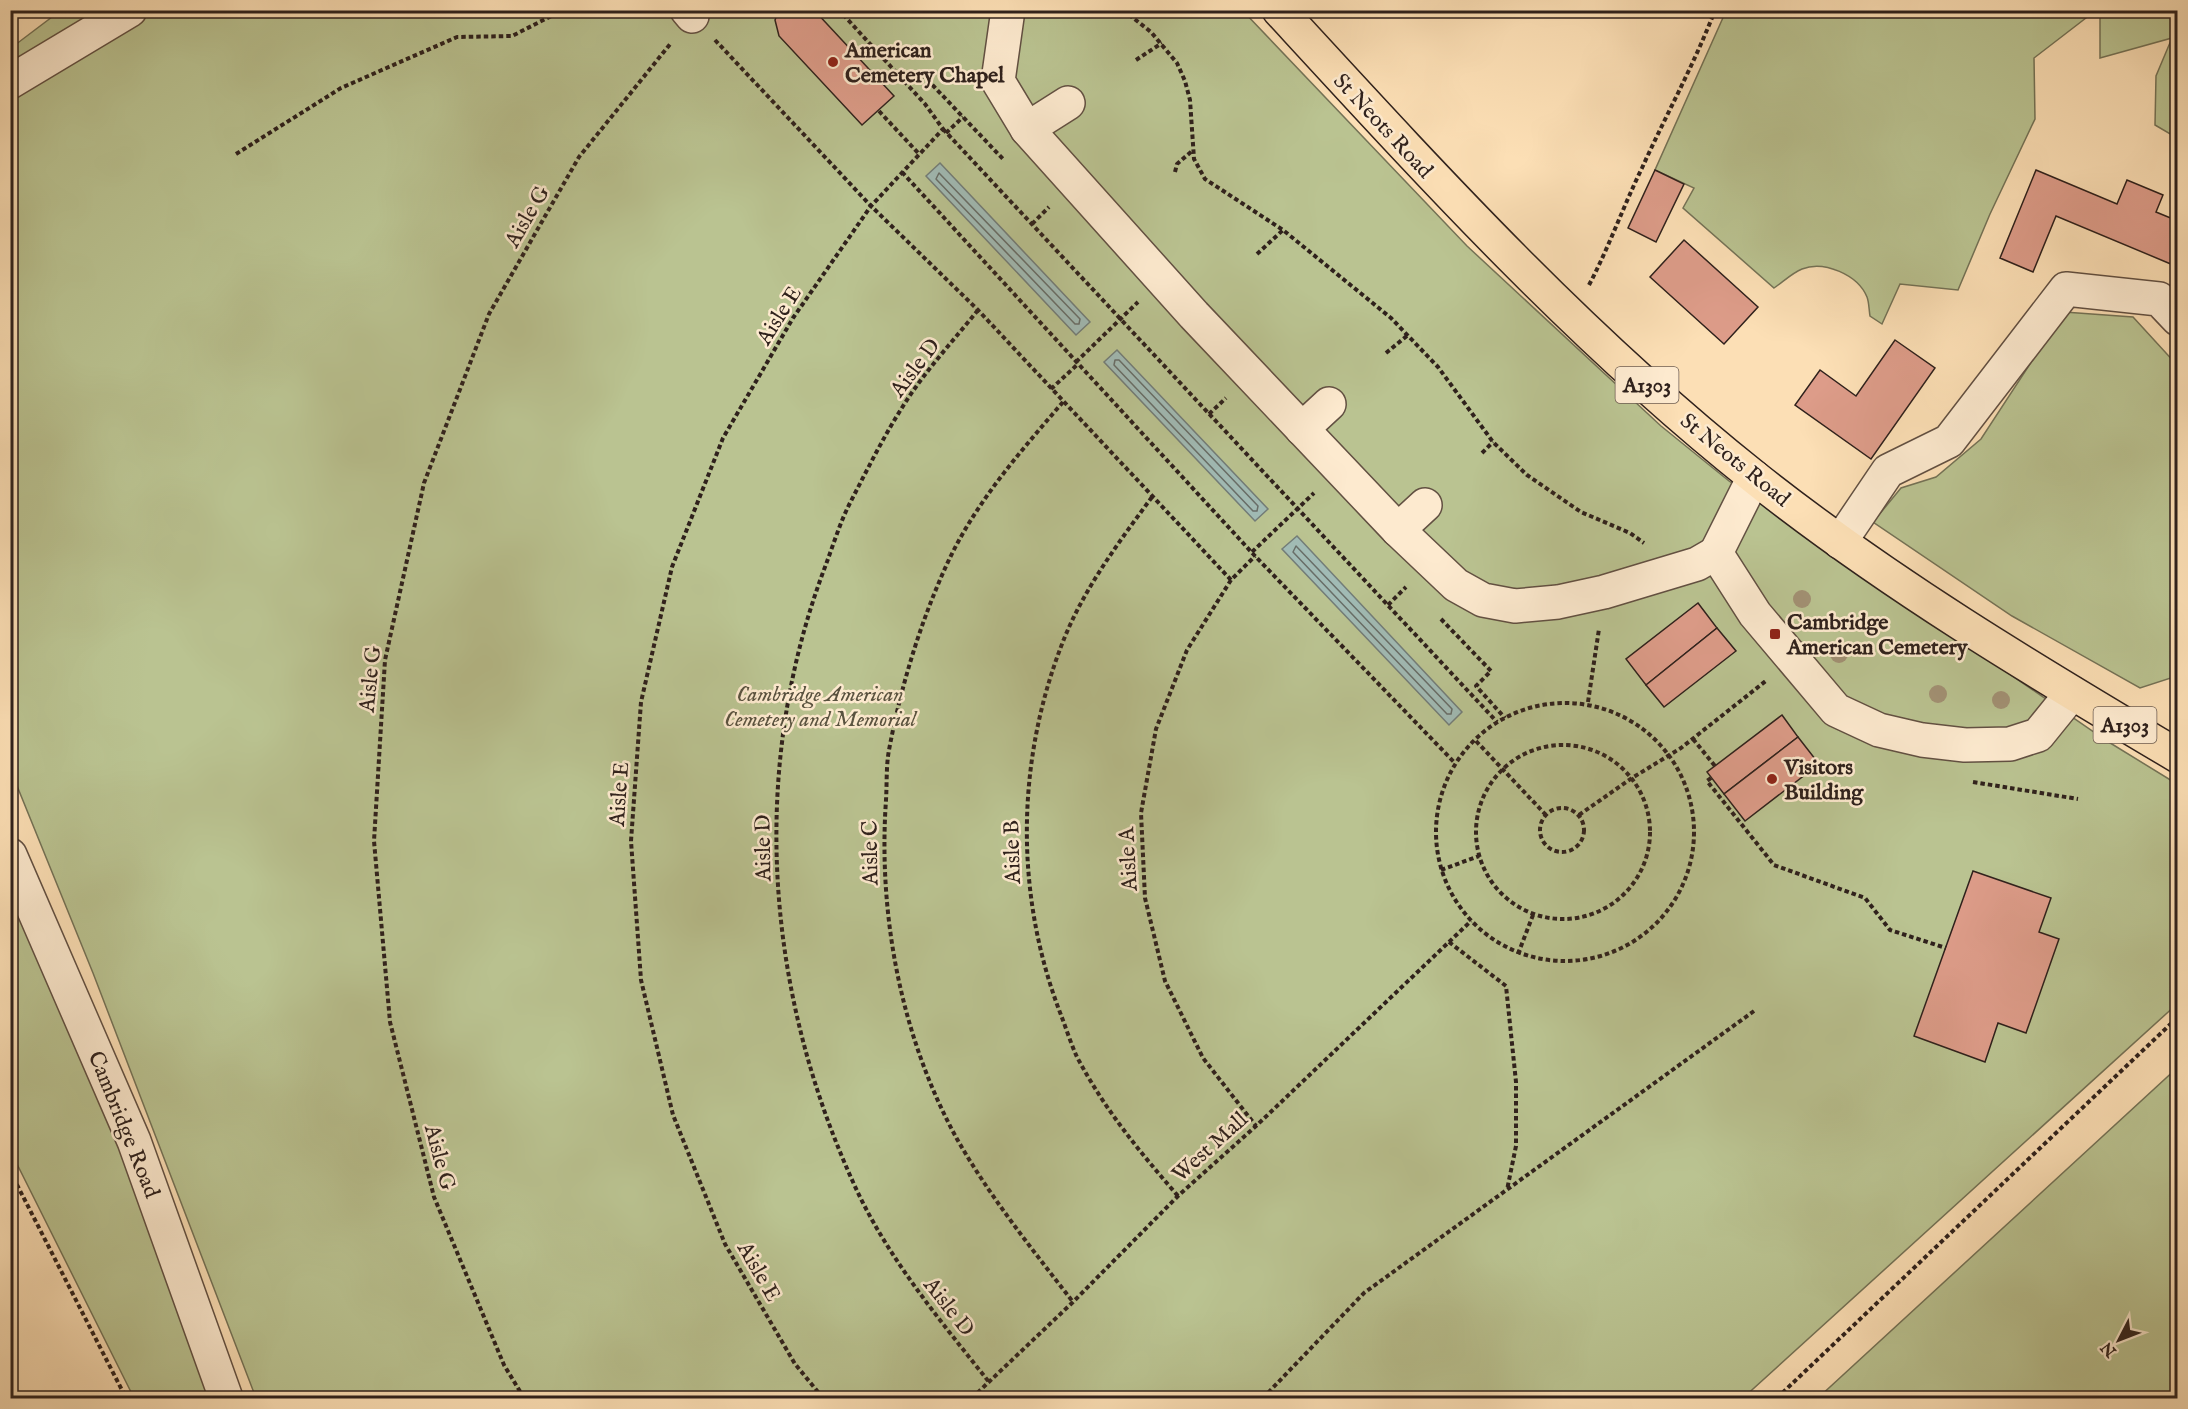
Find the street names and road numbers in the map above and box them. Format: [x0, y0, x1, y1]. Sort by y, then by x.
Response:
street label: St Neots Road [1327, 68, 1439, 185]
street label: Aisle G [498, 181, 557, 254]
street label: Aisle E [750, 281, 809, 352]
street label: Aisle D [884, 333, 947, 404]
road number: A1303 [1616, 367, 1678, 403]
street label: St Neots Road [1674, 408, 1796, 514]
street label: Aisle G [353, 644, 388, 715]
road number: A1303 [2094, 707, 2156, 743]
street label: Aisle E [604, 761, 636, 828]
street label: Aisle D [749, 814, 779, 883]
street label: Aisle C [856, 820, 886, 887]
street label: Aisle B [998, 820, 1028, 885]
street label: Aisle A [1113, 825, 1145, 893]
street label: Cambridge Road [81, 1047, 165, 1203]
street label: West Mall [1167, 1106, 1254, 1189]
street label: Aisle G [417, 1121, 461, 1194]
street label: Aisle E [730, 1236, 787, 1307]
street label: Aisle D [916, 1271, 980, 1342]

